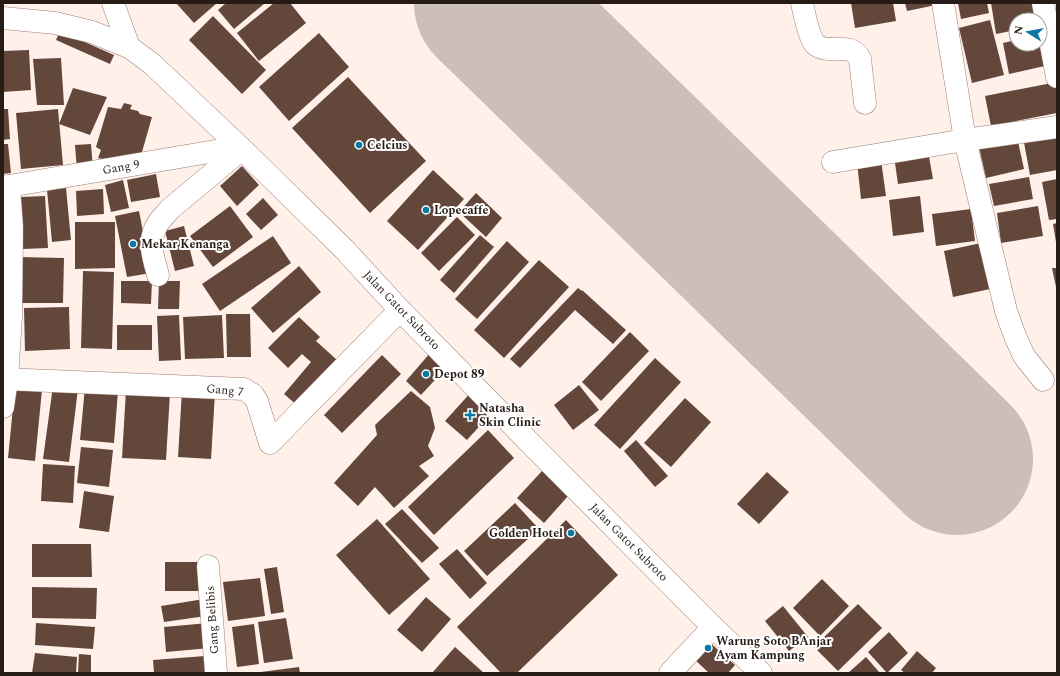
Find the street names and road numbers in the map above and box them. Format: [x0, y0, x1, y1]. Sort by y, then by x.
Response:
street label: Gang 9 [101, 155, 141, 180]
street label: Jalan Gatot Subroto [359, 266, 445, 354]
street label: Gang 7 [205, 379, 245, 402]
street label: Jalan Gatot Subroto [585, 499, 672, 586]
street label: Gang Belibis [201, 585, 224, 655]

